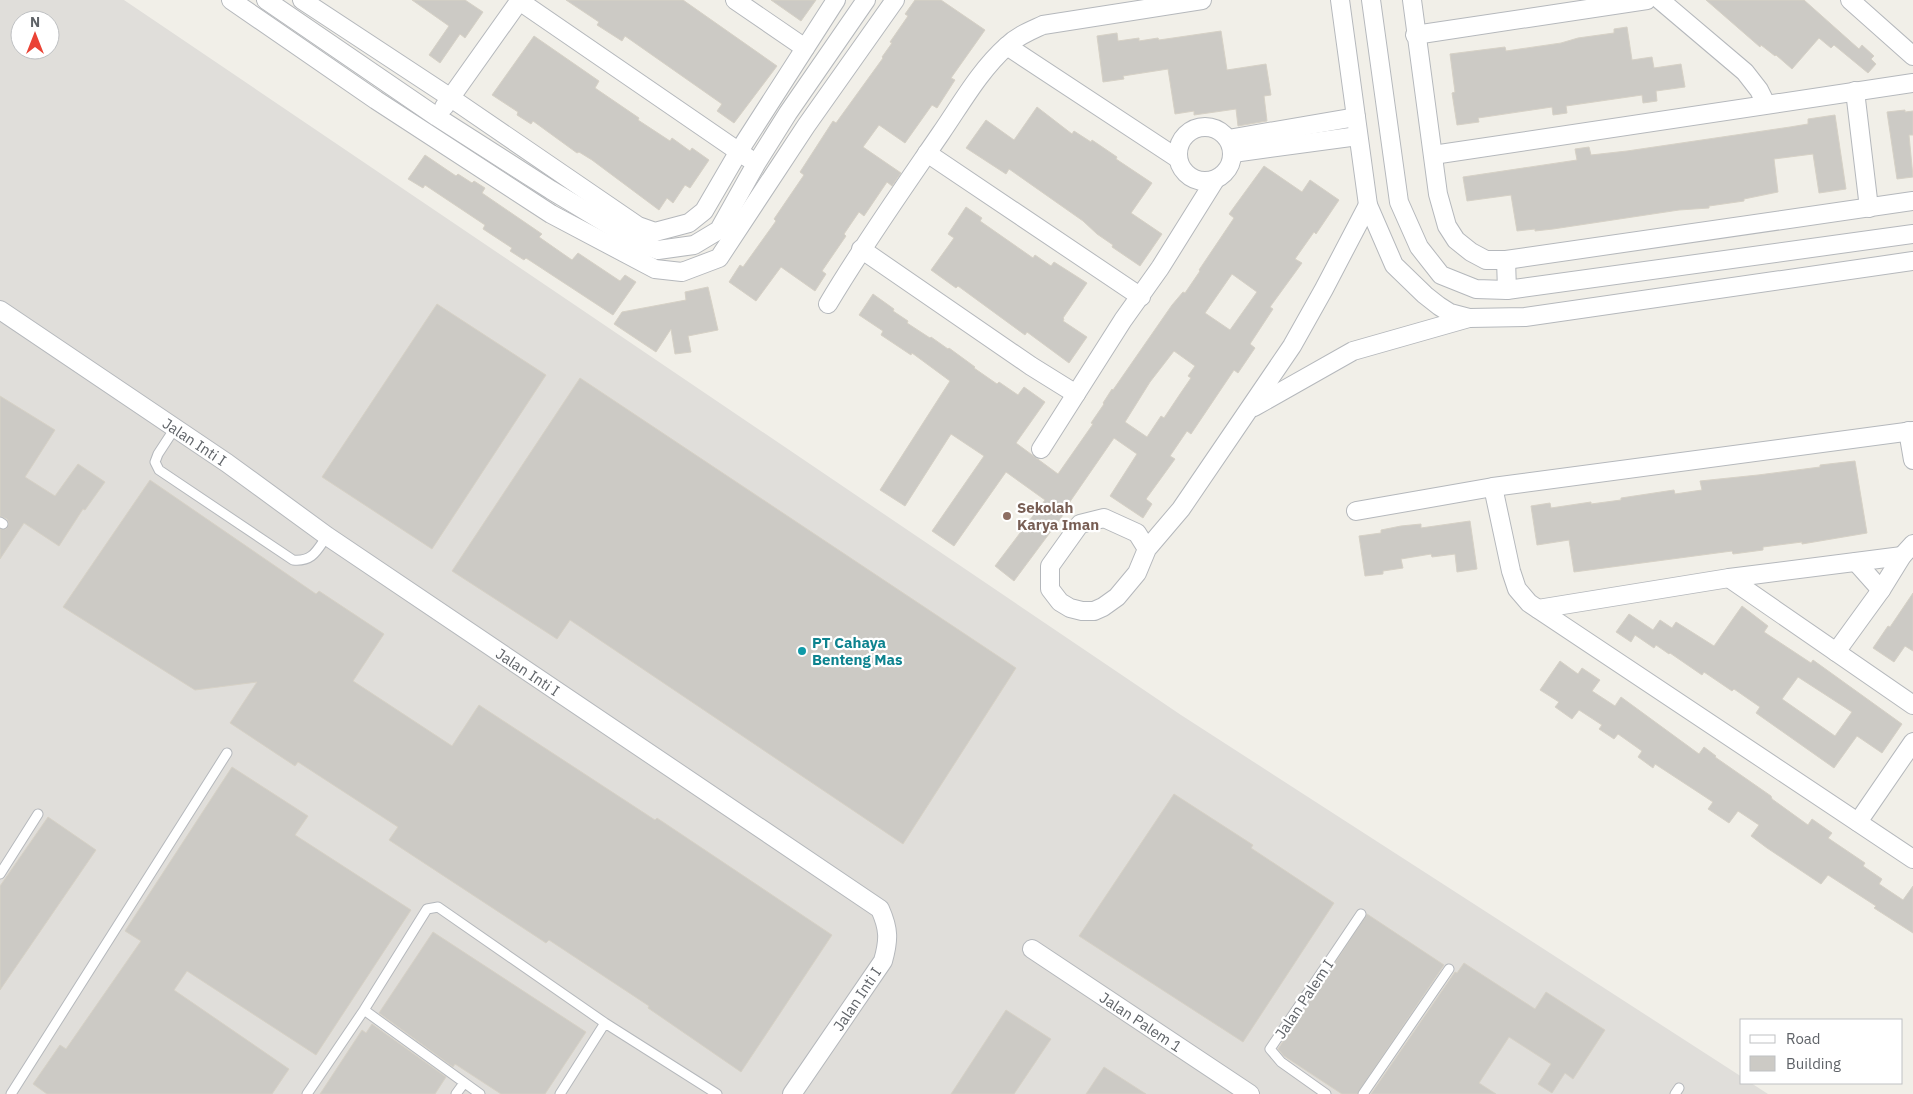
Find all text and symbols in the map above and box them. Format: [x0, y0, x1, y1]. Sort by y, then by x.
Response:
north arrow [10, 10, 60, 60]
text: N [30, 13, 40, 31]
street label: Jalan Inti I [159, 413, 230, 470]
place label: Sekolah Karya Iman [1017, 498, 1099, 534]
marker: Sekolah Karya Iman [1001, 510, 1013, 522]
place label: PT Cahaya Benteng Mas [812, 633, 903, 669]
street label: Jalan Inti I [492, 643, 564, 700]
marker: PT Cahaya Benteng Mas [796, 645, 808, 657]
street label: Jalan Palem I [1270, 956, 1338, 1042]
street label: Jalan Inti I [829, 963, 885, 1035]
street label: Jalan Palem 1 [1096, 987, 1186, 1056]
legend [1740, 1019, 1903, 1084]
text: Road [1786, 1029, 1821, 1048]
text: Building [1786, 1054, 1841, 1073]

